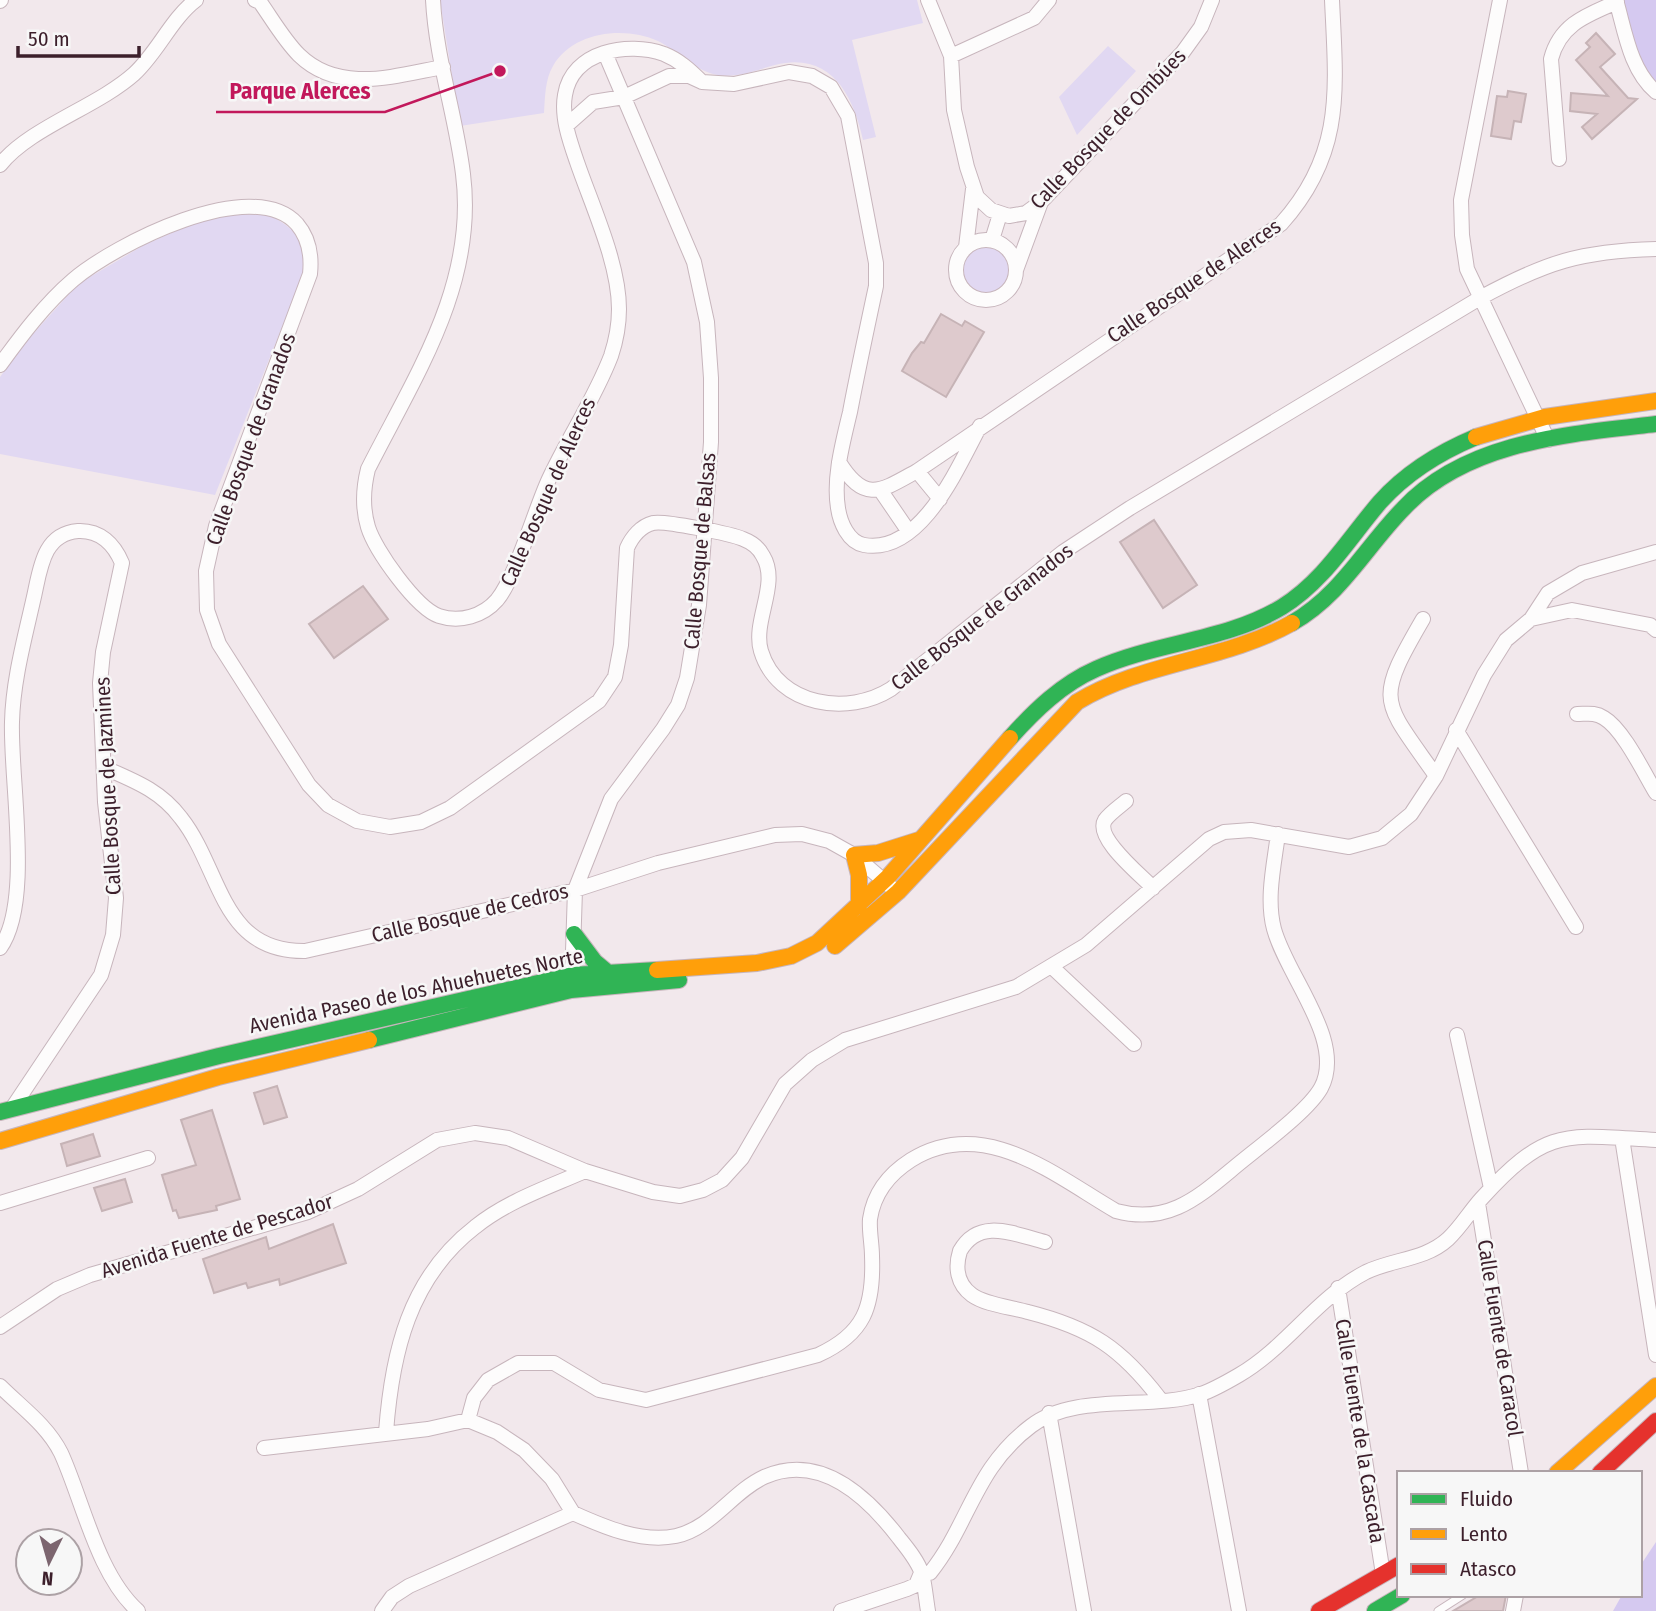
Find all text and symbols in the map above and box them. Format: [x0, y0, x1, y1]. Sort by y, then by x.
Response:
scale bar [18, 14, 138, 58]
text: 50 m [28, 26, 70, 52]
street label: Calle Bosque de Ombúes [1025, 43, 1191, 215]
callout: Parque Alerces [216, 68, 385, 112]
text: Parque Alerces [230, 77, 370, 105]
street label: Calle Bosque de Alerces [1102, 213, 1286, 349]
street label: Calle Bosque de Granados [200, 329, 302, 549]
street label: Calle Bosque de Alerces [495, 394, 601, 590]
street label: Calle Bosque de Balsas [678, 451, 722, 650]
street label: Calle Bosque de Granados [886, 538, 1078, 696]
street label: Calle Bosque de Jazmines [89, 676, 127, 896]
street label: Calle Bosque de Cedros [369, 878, 571, 948]
street label: Avenida Paseo de los Ahuehuetes Norte [247, 943, 585, 1039]
street label: Avenida Fuente de Pescador [98, 1188, 337, 1284]
street label: Calle Fuente de Caracol [1472, 1238, 1528, 1439]
street label: Calle Fuente de la Cascada [1329, 1317, 1391, 1545]
legend [1397, 1471, 1642, 1597]
text: Fluido [1460, 1486, 1513, 1512]
text: Lento [1460, 1521, 1508, 1547]
north arrow [14, 1527, 84, 1597]
text: Atasco [1460, 1556, 1517, 1582]
text: N [41, 1566, 54, 1590]

